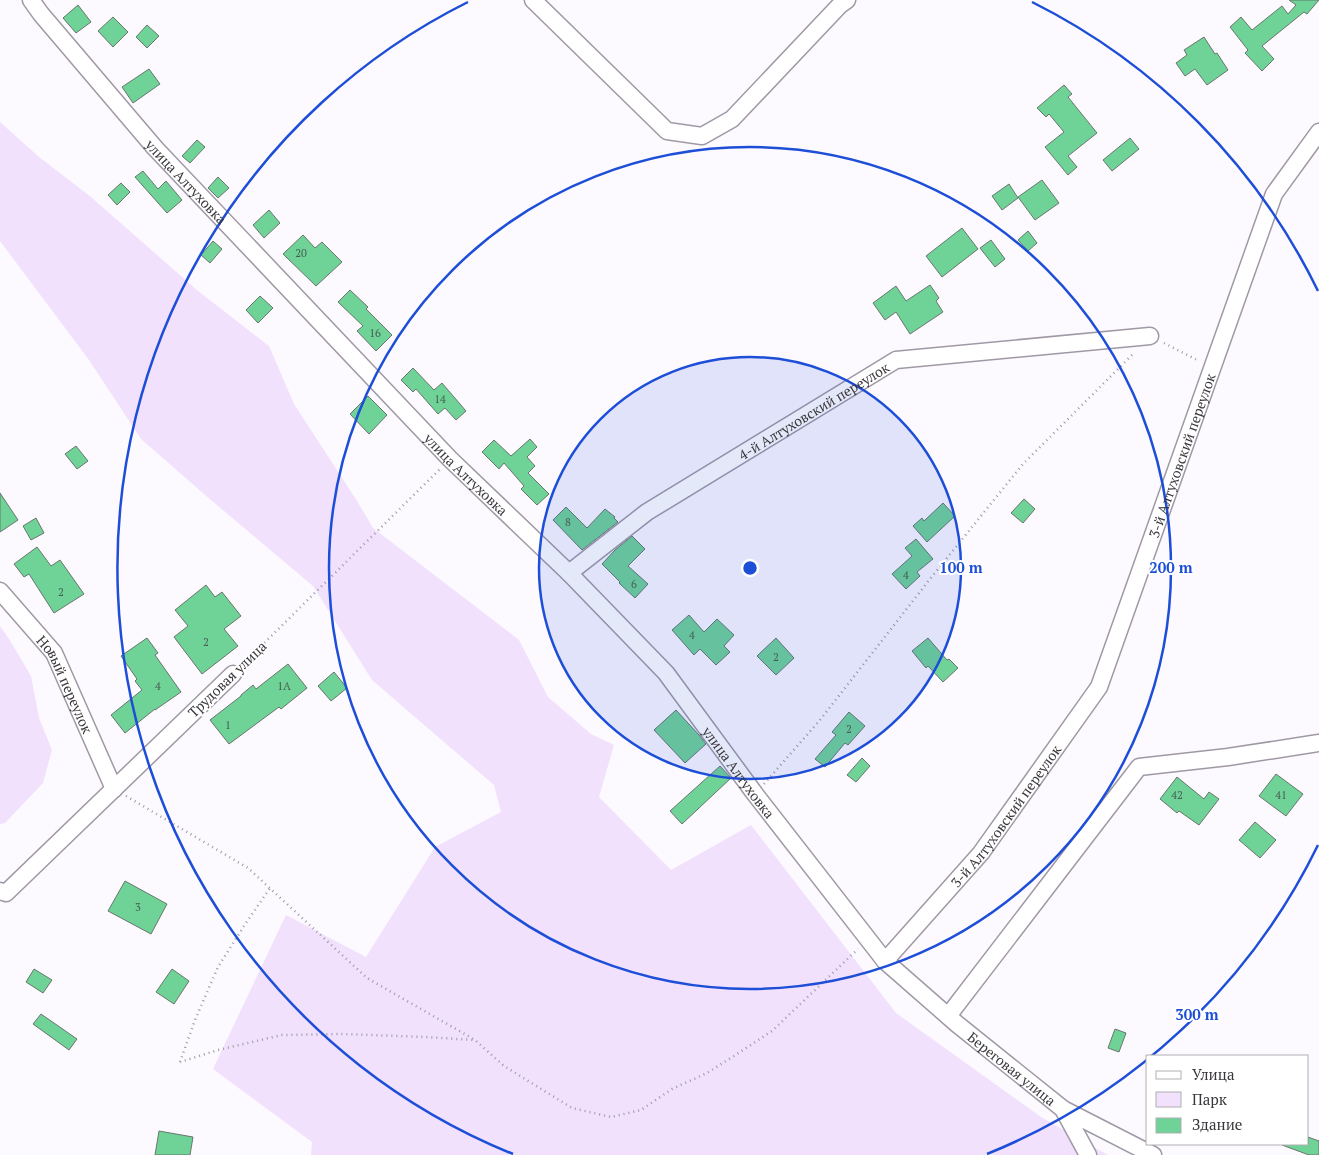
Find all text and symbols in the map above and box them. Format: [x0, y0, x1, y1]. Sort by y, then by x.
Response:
street label: улица Алтуховка [141, 134, 231, 228]
house number: 20 [295, 246, 307, 260]
house number: 16 [369, 326, 381, 340]
street label: 4-й Алтуховский переулок [734, 357, 893, 464]
street label: 3-й Алтуховский переулок [1143, 370, 1219, 540]
house number: 14 [434, 392, 446, 406]
street label: улица Алтуховка [420, 428, 512, 519]
house number: 8 [565, 515, 571, 529]
text: 100 m [939, 557, 983, 577]
text: 200 m [1149, 557, 1193, 577]
centre of rings [741, 559, 759, 577]
house number: 4 [903, 568, 909, 582]
house number: 6 [631, 577, 637, 591]
house number: 2 [58, 585, 64, 599]
house number: 4 [689, 628, 695, 642]
street label: Новый переулок [33, 631, 98, 737]
house number: 2 [203, 635, 209, 649]
street label: Трудовая улица [184, 637, 270, 721]
house number: 2 [773, 650, 779, 664]
house number: 4 [155, 679, 161, 693]
house number: 1А [277, 679, 291, 693]
house number: 1 [225, 718, 231, 732]
street label: улица Алтуховка [698, 721, 780, 822]
house number: 2 [846, 722, 852, 736]
street label: 3-й Алтуховский переулок [946, 740, 1065, 891]
house number: 42 [1171, 788, 1183, 802]
house number: 41 [1275, 788, 1287, 802]
house number: 3 [135, 900, 141, 914]
text: 300 m [1175, 1004, 1219, 1024]
street label: Береговая улица [964, 1027, 1060, 1109]
legend [1146, 1055, 1309, 1145]
text: Улица [1192, 1064, 1235, 1084]
text: Парк [1192, 1089, 1228, 1109]
text: Здание [1192, 1114, 1242, 1134]

